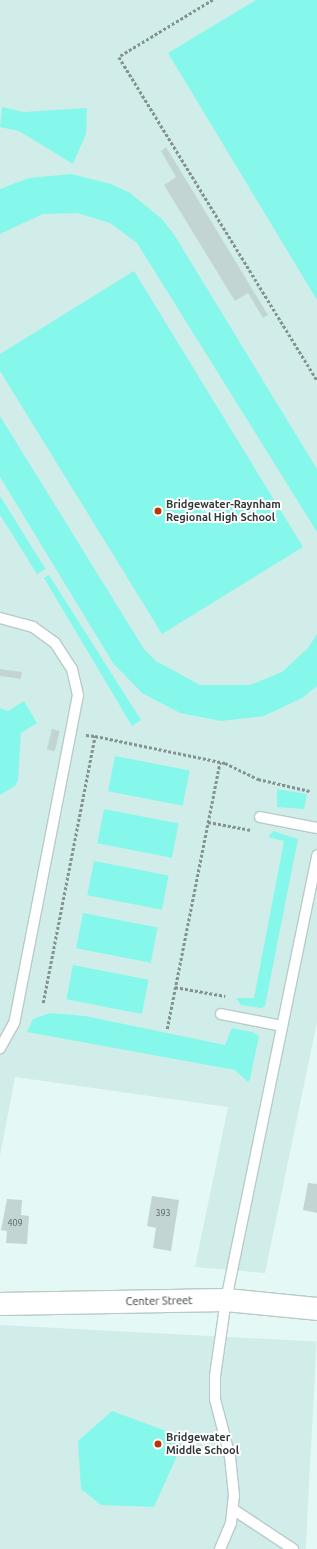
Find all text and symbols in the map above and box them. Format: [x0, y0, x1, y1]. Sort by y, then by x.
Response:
place label: Bridgewater-Raynham Regional High School [166, 498, 281, 524]
marker: Bridgewater-Raynham Regional High School [153, 506, 163, 516]
house number: 393 [155, 1208, 171, 1218]
house number: 409 [7, 1218, 23, 1228]
street label: Center Street [125, 1294, 193, 1308]
place label: Bridgewater Middle School [166, 1431, 239, 1457]
marker: Bridgewater Middle School [153, 1439, 163, 1449]

